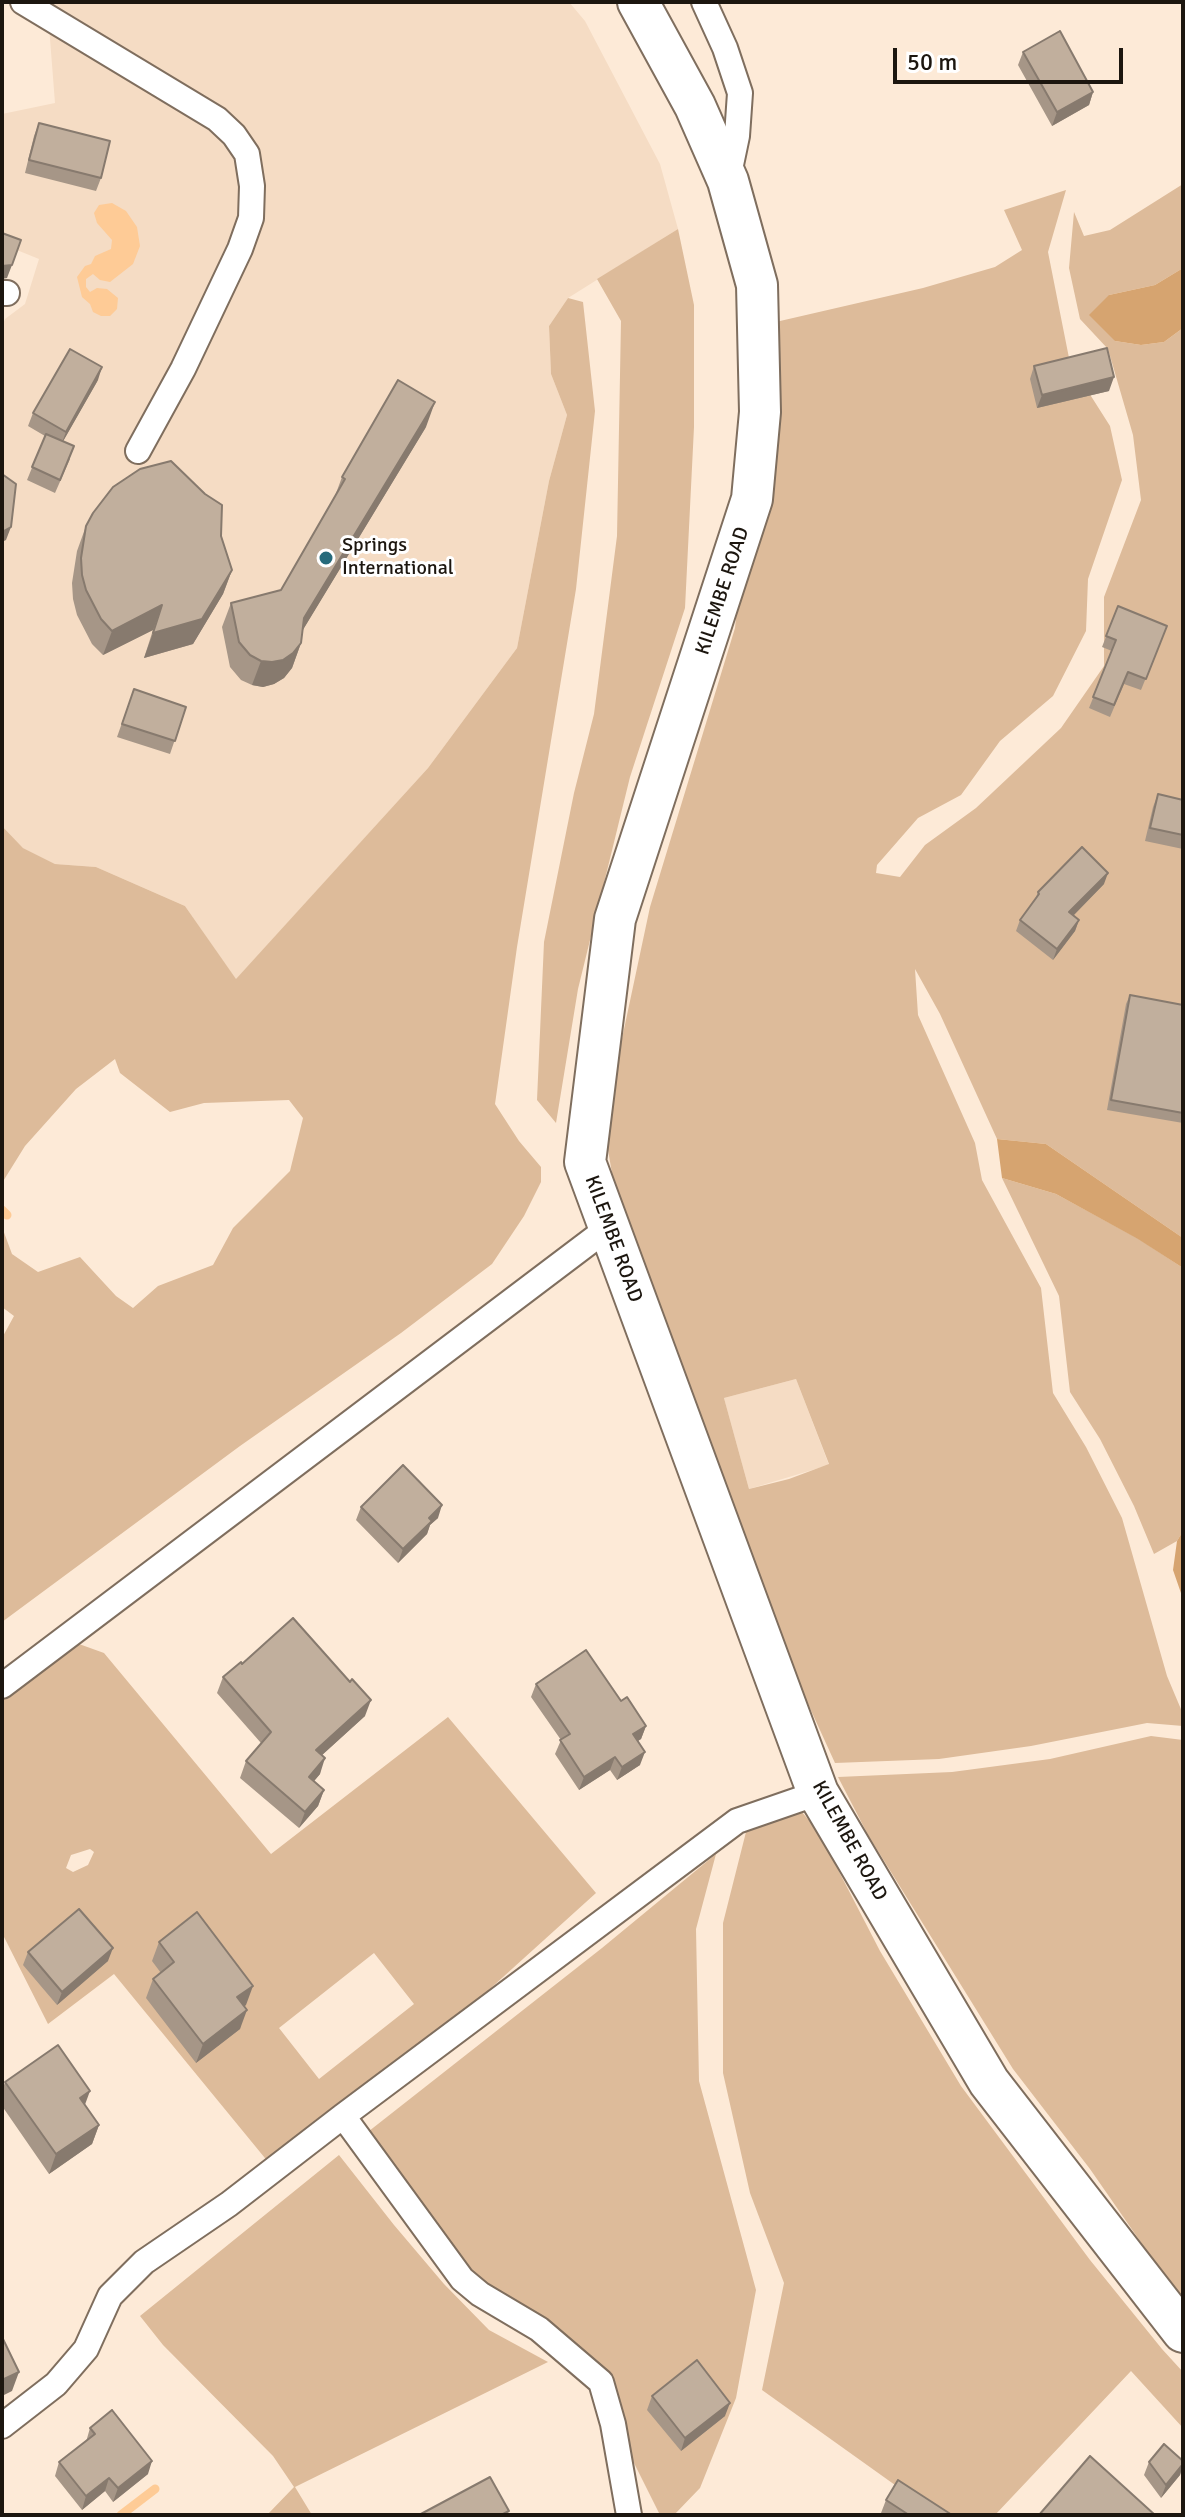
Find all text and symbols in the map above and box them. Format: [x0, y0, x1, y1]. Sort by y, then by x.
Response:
scale bar [897, 32, 1127, 82]
text: 50 m [907, 47, 957, 77]
street label: KILEMBE ROAD [691, 524, 755, 658]
place label: Springs International [342, 534, 454, 581]
marker: Springs International [317, 549, 335, 567]
street label: KILEMBE ROAD [579, 1172, 647, 1306]
street label: KILEMBE ROAD [806, 1777, 892, 1905]

